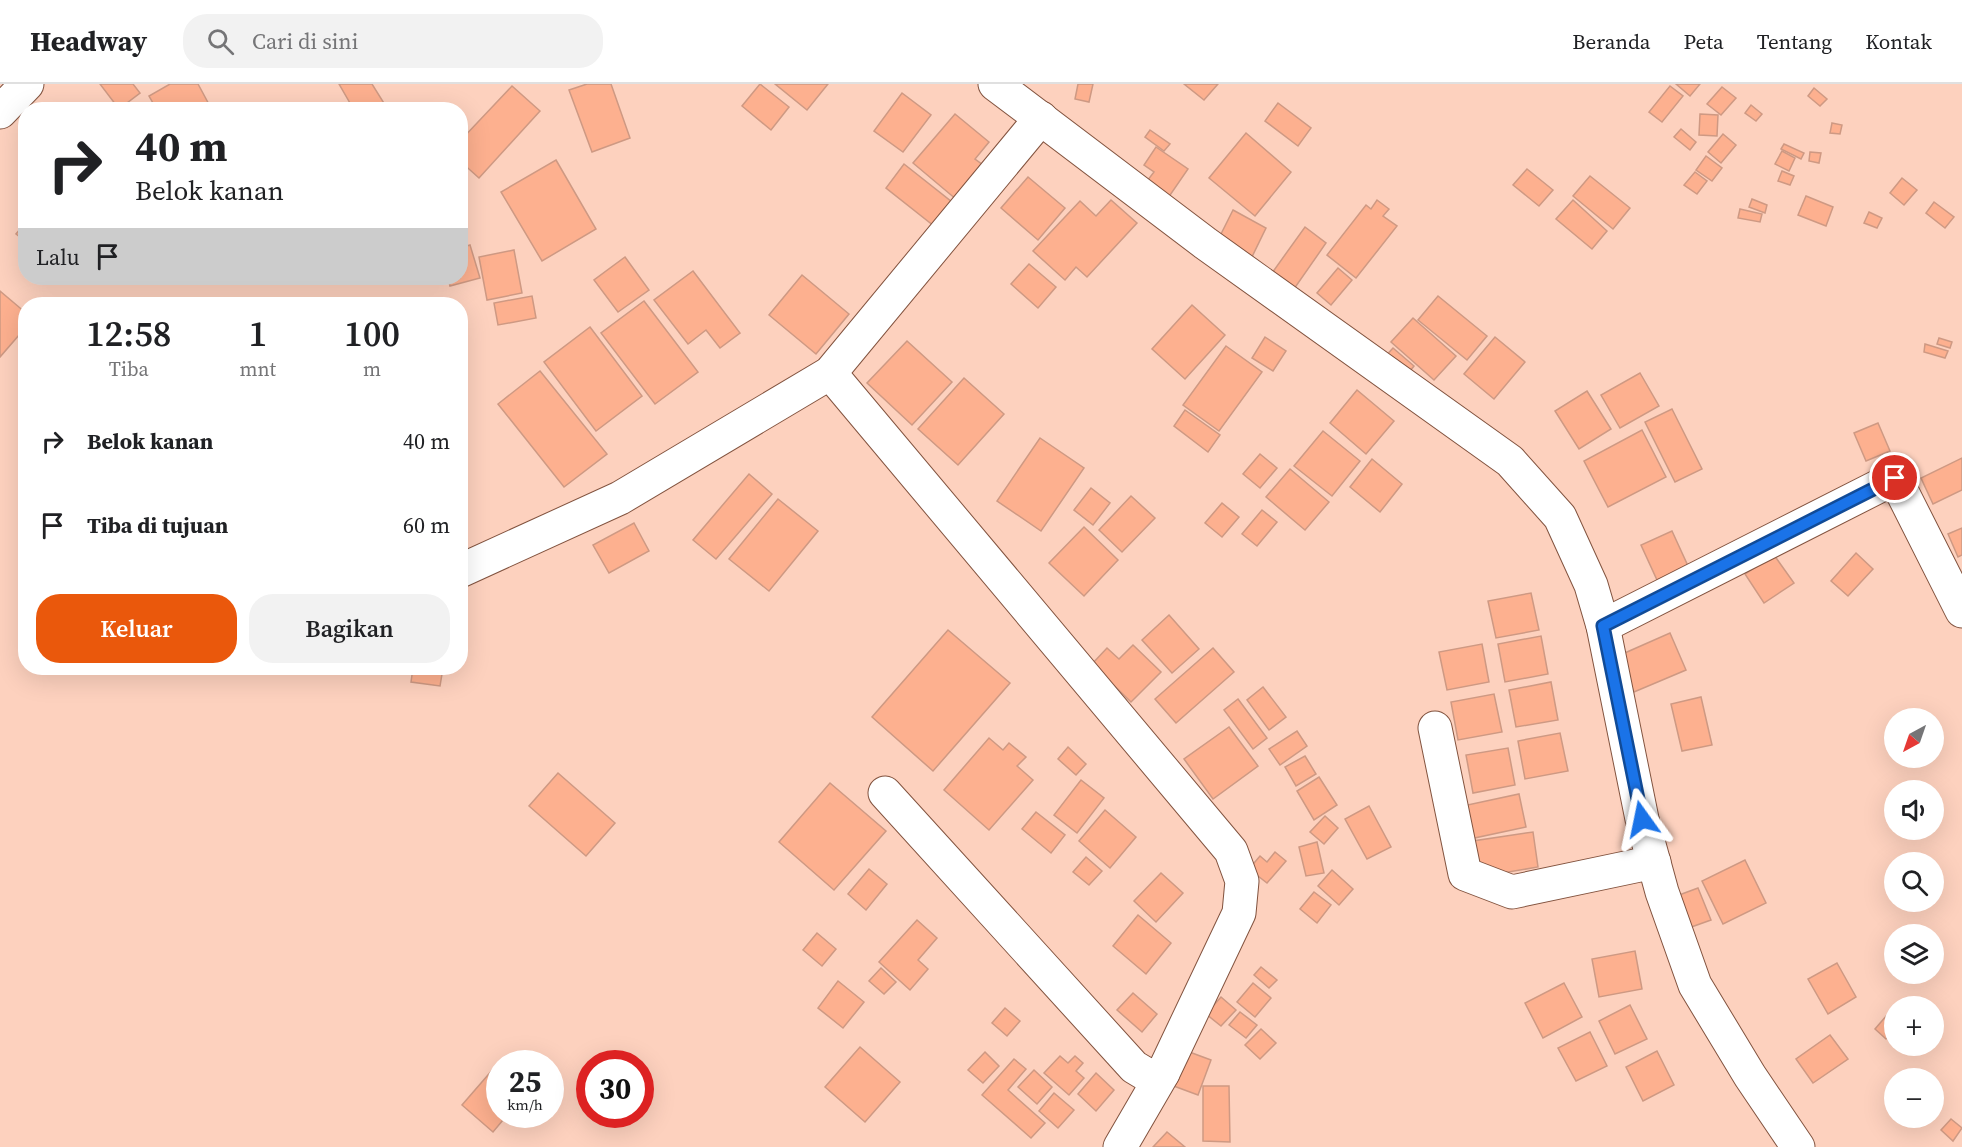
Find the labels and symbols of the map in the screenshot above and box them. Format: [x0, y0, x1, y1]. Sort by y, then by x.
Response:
pin [1869, 452, 1920, 503]
north arrow [1884, 708, 1944, 768]
position arrow [1610, 787, 1674, 851]
speed limit sign: 30 [576, 1050, 654, 1128]

